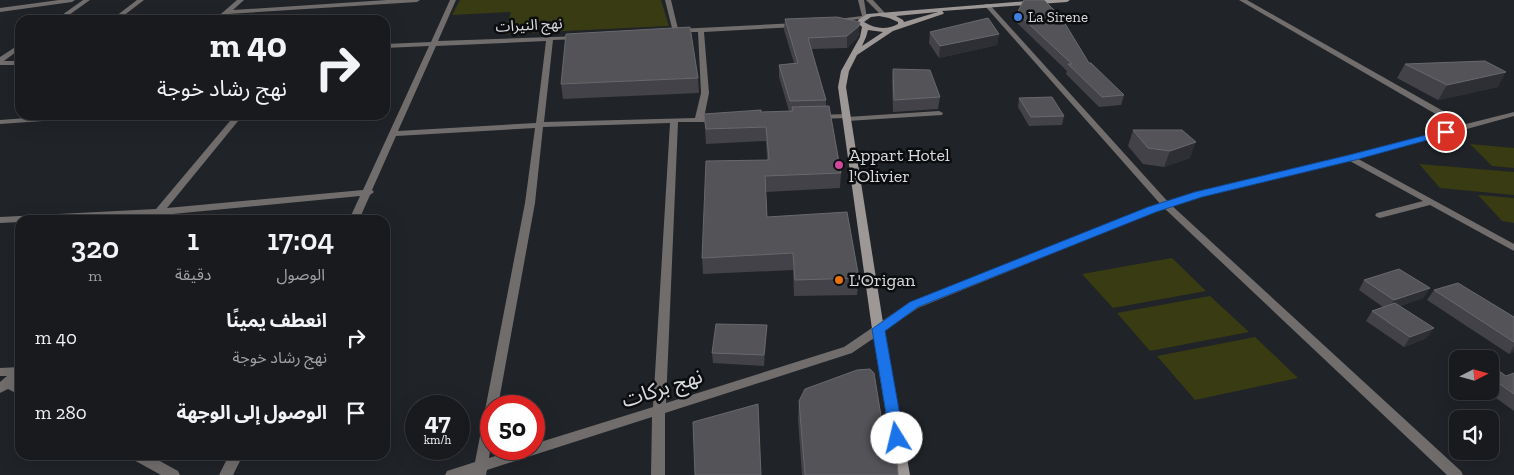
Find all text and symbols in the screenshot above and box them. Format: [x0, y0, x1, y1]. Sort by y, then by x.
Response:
place label: La Sirene [1028, 8, 1088, 26]
marker: La Sirene [1012, 11, 1024, 23]
street label: نهج النيرات [495, 14, 563, 39]
text: 40 m [210, 24, 287, 66]
icon: right [305, 35, 370, 100]
text: نهج رشاد خوجة [157, 75, 287, 102]
pin [1425, 111, 1467, 153]
icon: arrive [1432, 118, 1460, 146]
place label: Appart Hotel l'Olivier [849, 144, 950, 187]
marker: Appart Hotel l'Olivier [833, 159, 845, 171]
text: 1 [187, 222, 199, 258]
text: 17:04 [267, 222, 334, 258]
text: 320 [71, 230, 119, 266]
text: دقيقة [175, 265, 212, 284]
text: الوصول [276, 265, 325, 284]
text: m [88, 266, 102, 285]
place label: L'Origan [849, 269, 916, 291]
marker: L'Origan [833, 274, 845, 286]
text: انعطف يمينًا [226, 309, 327, 332]
icon: right [342, 324, 370, 352]
text: 40 m [35, 326, 77, 349]
text: نهج رشاد خوجة [233, 348, 327, 367]
north arrow [1449, 350, 1499, 400]
map controls [1449, 350, 1499, 460]
street label: نهج بركات [618, 363, 706, 415]
speed limit sign: 50 [480, 395, 545, 460]
icon: arrive [342, 399, 370, 427]
text: 280 m [35, 401, 87, 424]
text: الوصول إلى الوجهة [176, 401, 327, 424]
text: 47 [424, 406, 451, 436]
button: sound [1449, 410, 1499, 460]
position arrow [870, 411, 922, 463]
text: km/h [424, 433, 451, 447]

